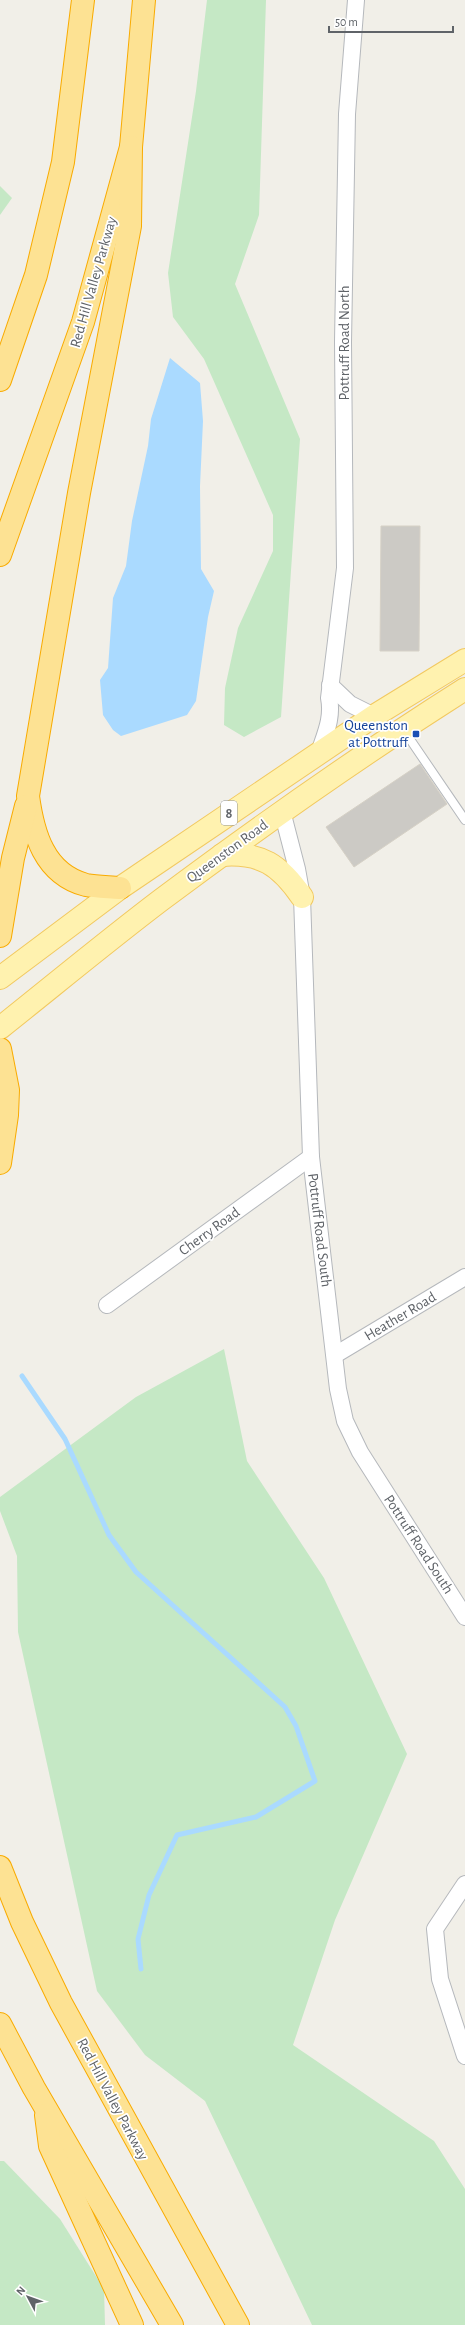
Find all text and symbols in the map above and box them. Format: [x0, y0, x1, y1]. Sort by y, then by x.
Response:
scale bar [329, 8, 453, 34]
text: 50 m [335, 16, 358, 28]
street label: Red Hill Valley Parkway [68, 214, 120, 349]
street label: Pottruff Road North [337, 286, 352, 400]
place label: Queenston at Pottruff [344, 718, 409, 750]
marker: Queenston at Pottruff [411, 729, 421, 739]
road number: 8 [221, 801, 237, 825]
street label: Queenston Road [184, 817, 271, 886]
street label: Pottruff Road South [305, 1172, 334, 1288]
street label: Cherry Road [176, 1204, 243, 1258]
street label: Heather Road [362, 1289, 439, 1344]
street label: Pottruff Road South [381, 1492, 456, 1596]
street label: Red Hill Valley Parkway [74, 2036, 151, 2163]
north arrow [8, 2277, 48, 2317]
text: N [14, 2284, 27, 2297]

